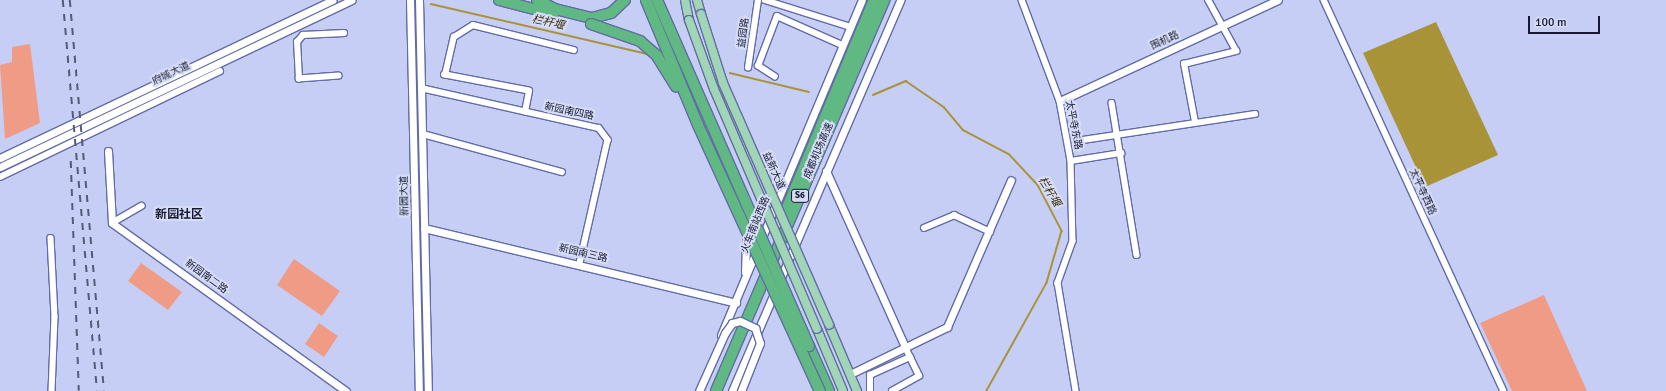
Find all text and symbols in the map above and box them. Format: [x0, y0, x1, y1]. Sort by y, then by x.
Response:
scale bar [1530, 8, 1602, 34]
water label: 栏杆堰 [530, 13, 566, 33]
text: 100 m [1535, 15, 1567, 30]
street label: 益园路 [736, 17, 752, 49]
street label: 围机路 [1149, 29, 1181, 53]
street label: 府城大道 [150, 60, 192, 88]
street label: 太平寺东路 [1062, 99, 1084, 151]
street label: 新园南四路 [543, 101, 595, 123]
street label: 成都机场高速 [802, 121, 836, 181]
street label: 益新大道 [759, 150, 787, 192]
street label: 太平寺西路 [1406, 167, 1438, 217]
water label: 栏杆堰 [1035, 174, 1063, 210]
street label: 新园大道 [399, 176, 411, 216]
road number: S6 [791, 189, 809, 203]
street label: 火车南站西路 [739, 195, 773, 255]
district label: 新园社区 [155, 208, 203, 222]
street label: 新园南三路 [557, 243, 609, 265]
street label: 新园南二路 [182, 257, 230, 297]

